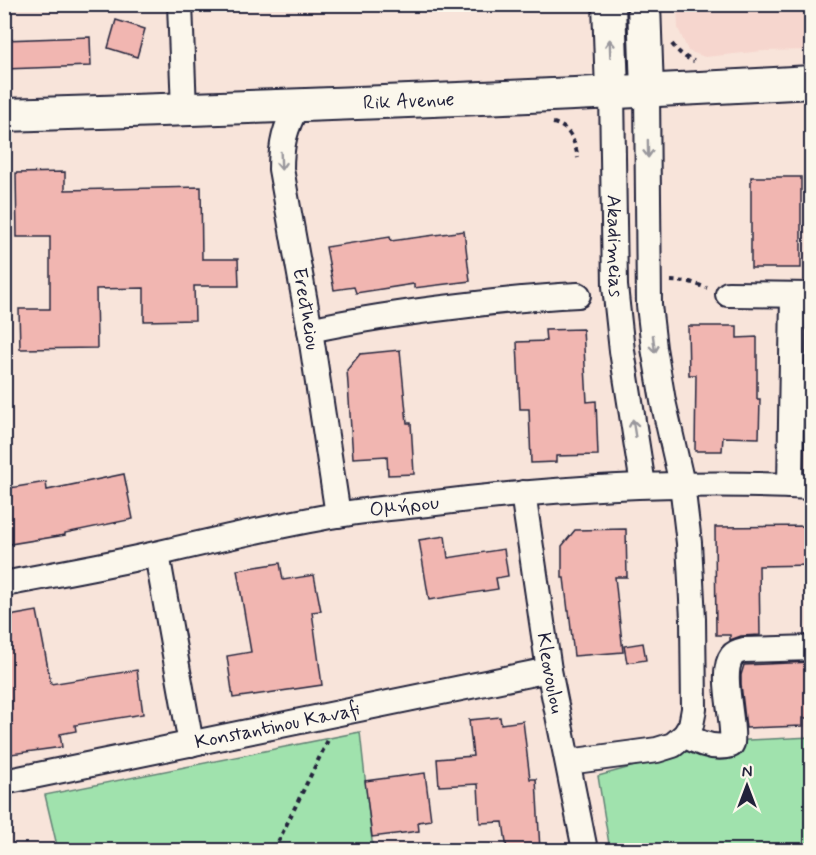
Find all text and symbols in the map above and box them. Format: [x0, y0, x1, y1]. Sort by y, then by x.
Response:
one-way arrow [605, 39, 616, 59]
street label: Rik Avenue [363, 86, 455, 116]
one-way arrow [642, 139, 653, 159]
one-way arrow [276, 151, 287, 171]
street label: Akadimeias [600, 195, 630, 299]
street label: Erectheiou [286, 266, 326, 352]
one-way arrow [648, 334, 659, 353]
one-way arrow [629, 418, 640, 438]
street label: Ομήρου [368, 489, 441, 524]
street label: Kleovoulou [530, 631, 571, 716]
street label: Konstantinou Kavafi [192, 696, 362, 756]
north arrow [717, 756, 777, 816]
text: N [742, 762, 752, 783]

